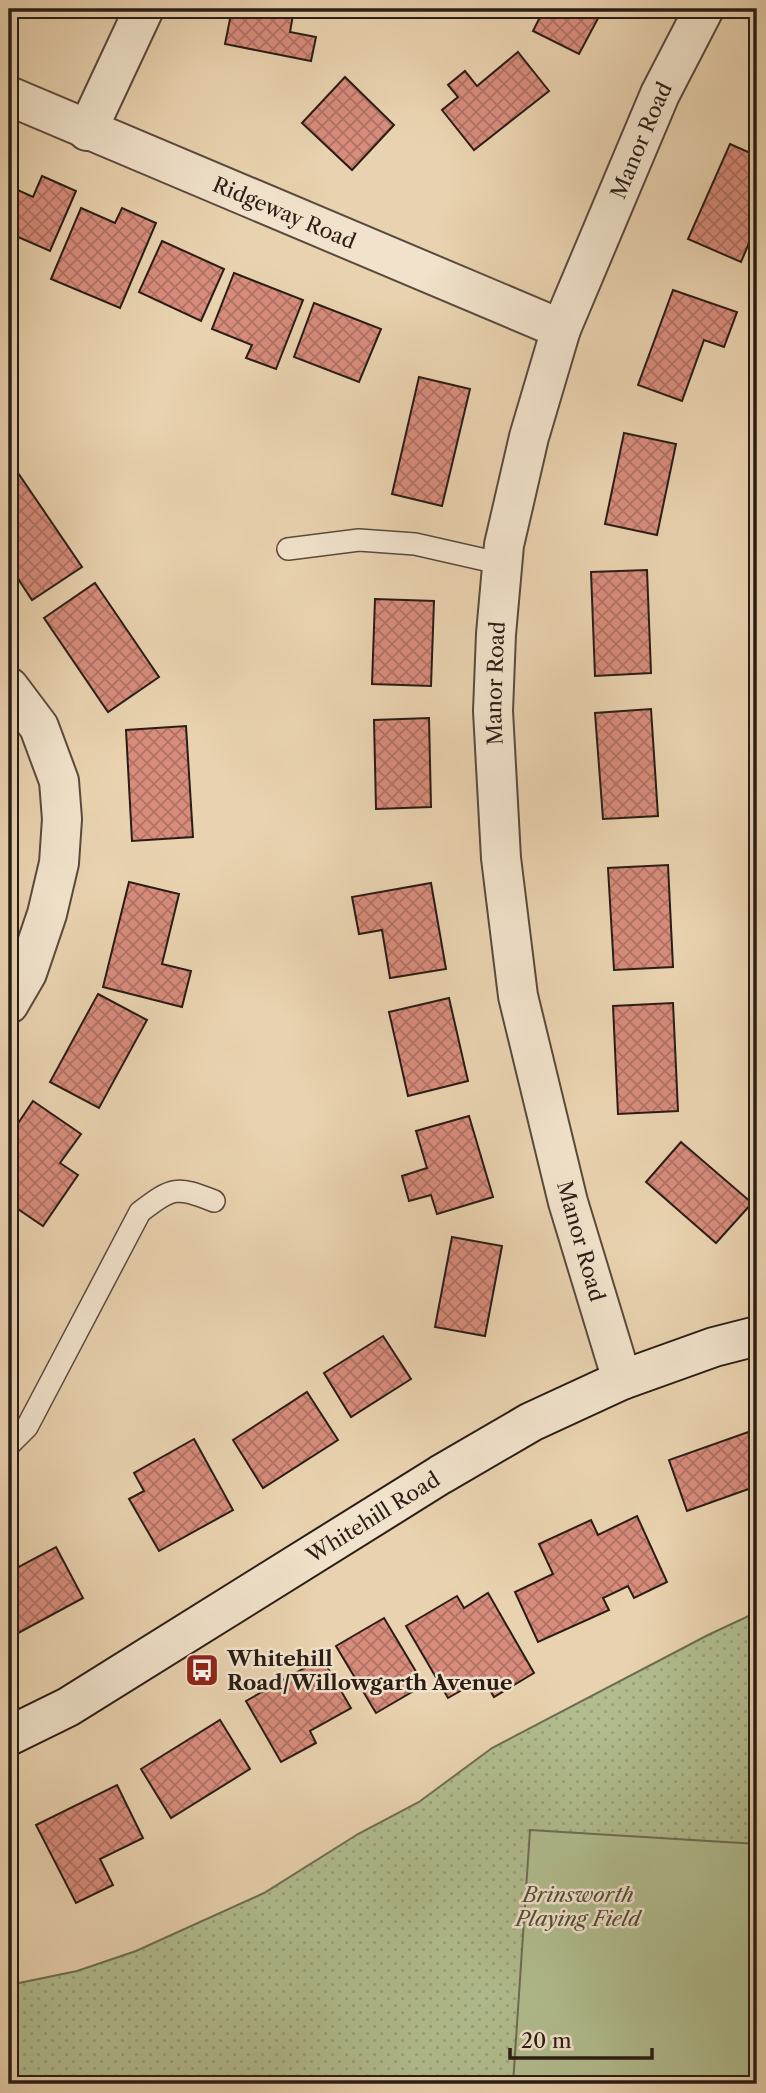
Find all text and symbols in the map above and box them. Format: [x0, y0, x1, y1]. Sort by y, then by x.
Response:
street label: Manor Road [605, 77, 677, 202]
street label: Ridgeway Road [209, 171, 360, 254]
street label: Manor Road [480, 620, 510, 746]
street label: Manor Road [552, 1178, 610, 1304]
street label: Whitehill Road [301, 1466, 444, 1568]
place label: Whitehill Road/Willowgarth Avenue [226, 1646, 512, 1695]
bus stop icon: Whitehill Road/Willowgarth Avenue [183, 1651, 221, 1689]
park label: Brinsworth Playing Field [514, 1882, 643, 1931]
scale bar [510, 2016, 652, 2060]
text: 20 m [521, 2028, 572, 2053]

